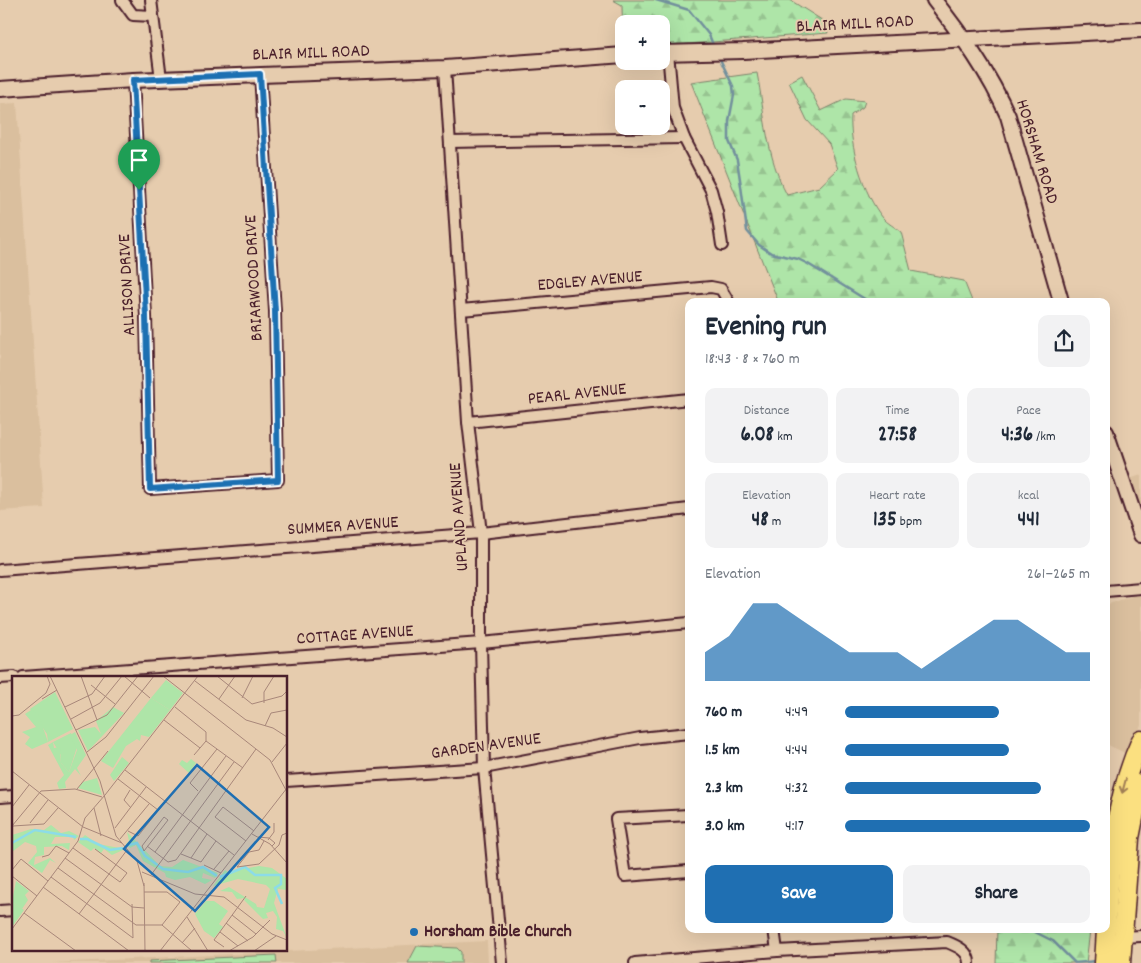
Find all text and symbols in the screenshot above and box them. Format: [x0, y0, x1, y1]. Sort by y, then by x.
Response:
street label: BLAIR MILL ROAD [796, 9, 914, 41]
map controls [615, 15, 670, 135]
button: + [615, 15, 670, 70]
street label: BLAIR MILL ROAD [252, 39, 370, 69]
button: − [615, 80, 670, 135]
street label: HORSHAM ROAD [1008, 97, 1064, 207]
pin [118, 139, 160, 190]
icon: arrive [125, 146, 153, 174]
street label: BRIARWOOD DRIVE [239, 214, 271, 342]
street label: ALLISON DRIVE [113, 233, 143, 337]
street label: EDGLEY AVENUE [537, 265, 643, 299]
text: Evening run [705, 309, 827, 349]
button: share [1038, 315, 1090, 367]
text: 18:43 · 8 × 760 m [705, 348, 800, 371]
street label: PEARL AVENUE [527, 377, 627, 413]
text: Distance [744, 401, 789, 421]
text: Time [886, 401, 909, 421]
text: Pace [1016, 401, 1041, 421]
text: 6.08 [740, 421, 774, 451]
text: 27:58 [878, 421, 917, 451]
text: 4:36 [1001, 421, 1033, 451]
text: km [774, 427, 793, 447]
text: /km [1033, 427, 1056, 447]
street label: UPLAND AVENUE [444, 462, 476, 572]
text: Elevation [742, 486, 791, 506]
text: Heart rate [869, 486, 926, 506]
text: kcal [1018, 486, 1039, 506]
text: 48 [752, 506, 769, 536]
text: 135 [873, 506, 897, 536]
text: 441 [1017, 506, 1040, 536]
street label: SUMMER AVENUE [287, 511, 399, 543]
text: m [769, 512, 781, 532]
text: bpm [897, 512, 922, 532]
text: Elevation [705, 563, 761, 586]
text: 261–265 m [1027, 563, 1090, 586]
street label: COTTAGE AVENUE [296, 619, 414, 653]
inset map [12, 676, 288, 950]
text: 760 m [705, 701, 742, 724]
text: 4:49 [785, 701, 808, 724]
street label: GARDEN AVENUE [430, 727, 542, 767]
text: 1.5 km [705, 739, 740, 762]
text: 4:44 [785, 739, 808, 762]
text: 2.3 km [705, 777, 743, 800]
text: 4:32 [785, 777, 808, 800]
one-way arrow [1118, 777, 1128, 793]
text: 3.0 km [705, 815, 745, 838]
text: 4:17 [785, 815, 804, 838]
button: Save [705, 865, 893, 923]
button: Share [903, 865, 1090, 923]
place label: Horsham Bible Church [424, 920, 572, 945]
marker: Horsham Bible Church [408, 926, 420, 938]

